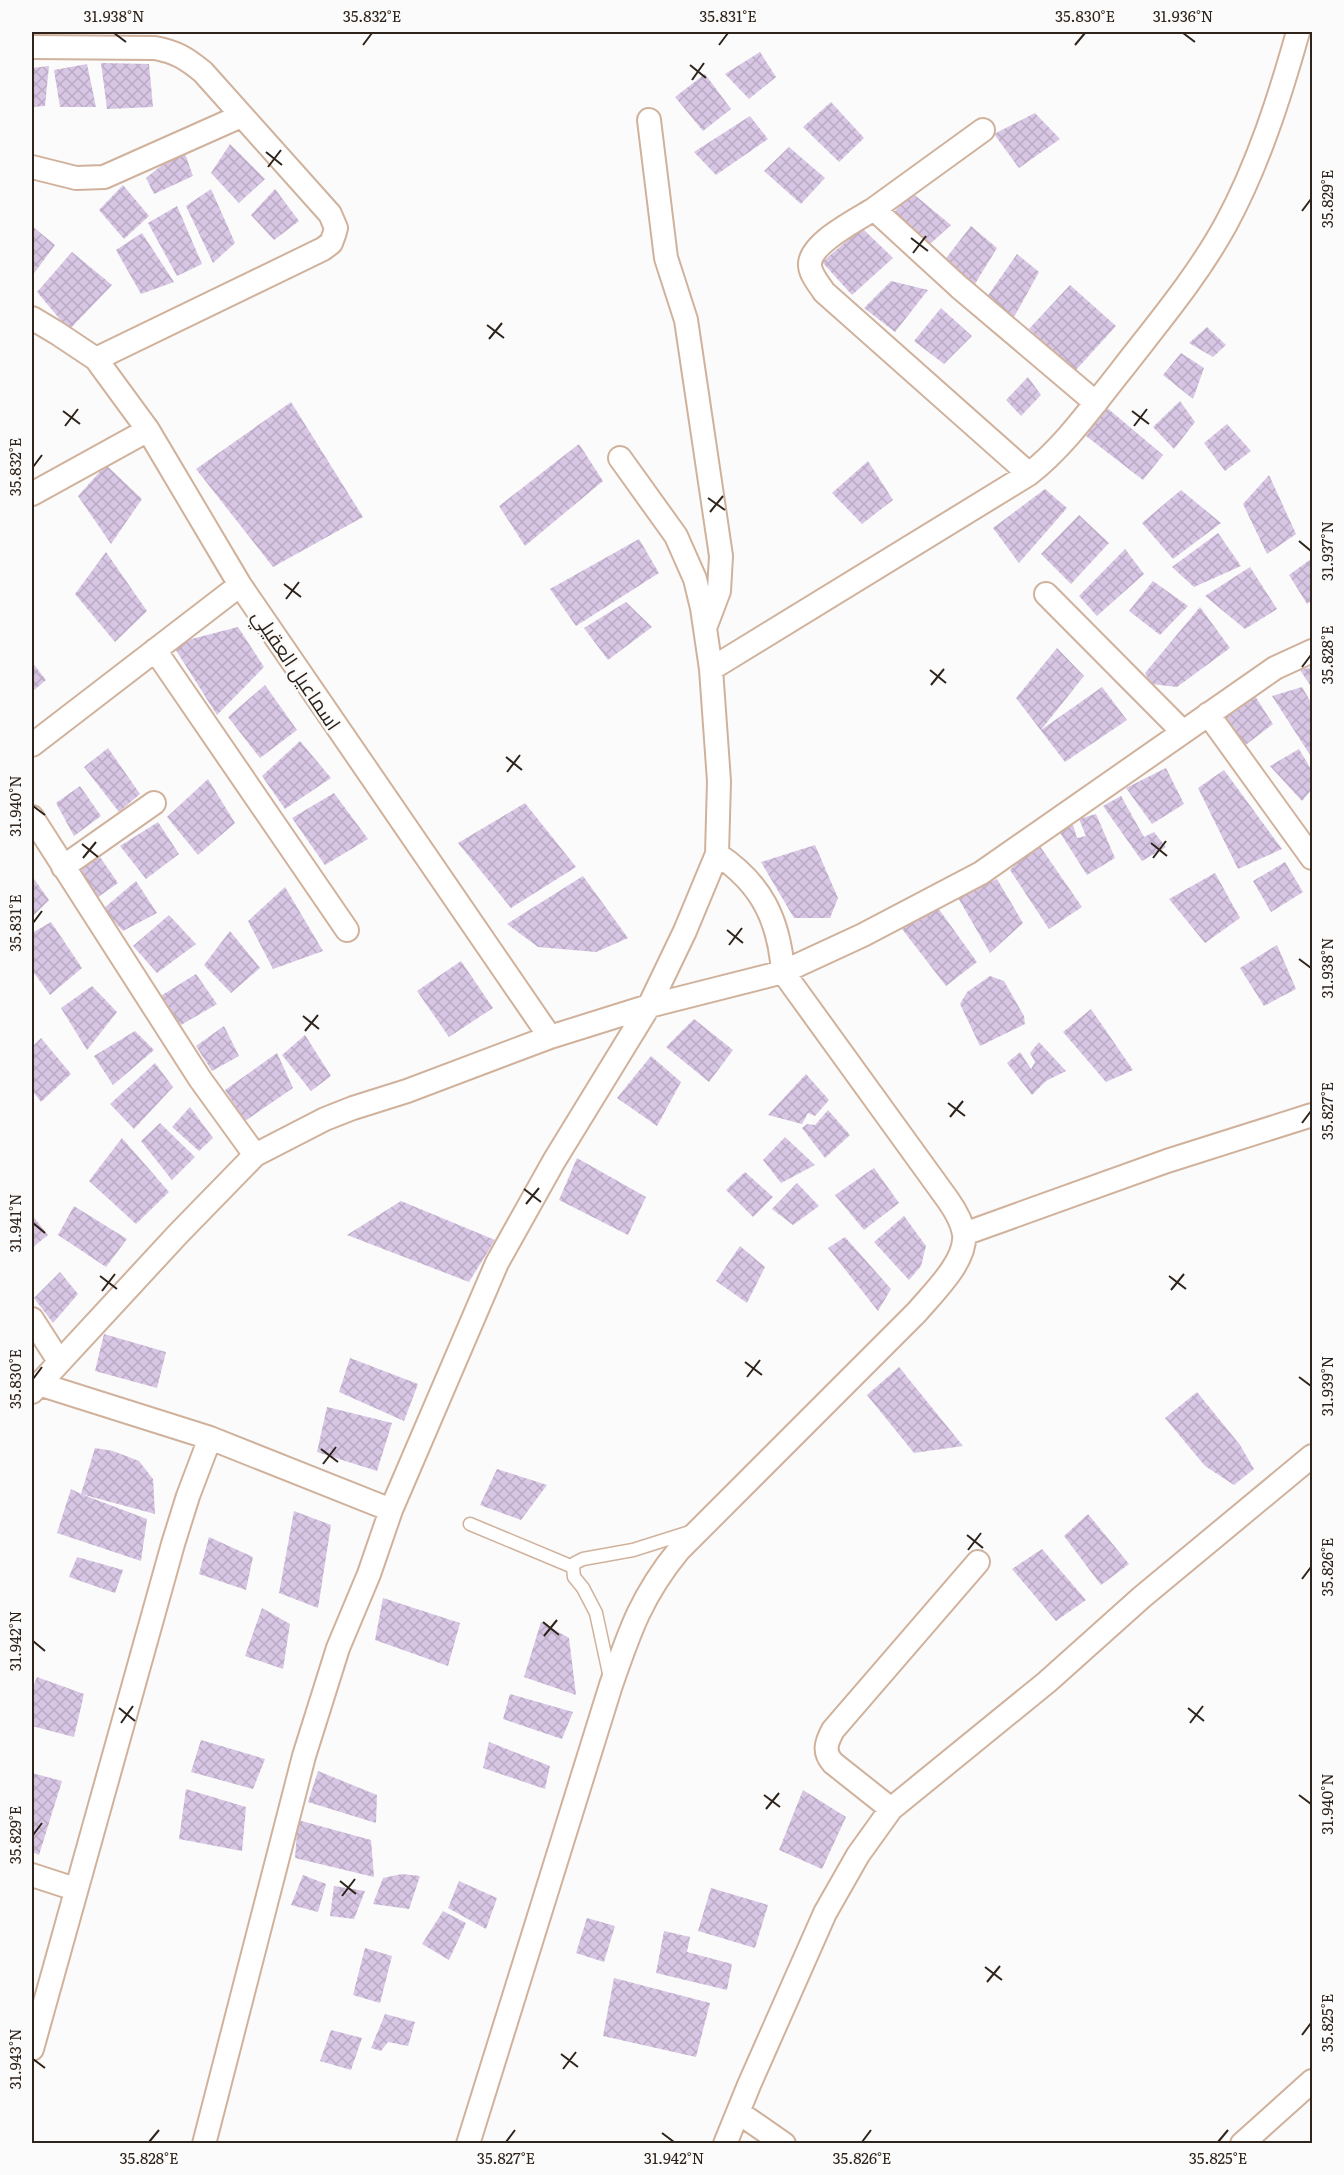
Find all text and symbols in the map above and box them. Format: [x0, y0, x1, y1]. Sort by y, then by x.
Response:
text: 31.938°N [84, 4, 144, 27]
text: 35.832°E [343, 4, 401, 27]
text: 35.831°E [699, 4, 757, 27]
text: 35.830°E [1055, 4, 1115, 27]
text: 31.936°N [1153, 4, 1213, 27]
text: 35.829°E [1315, 170, 1338, 228]
text: 35.832°E [3, 438, 26, 496]
text: 31.937°N [1315, 521, 1338, 581]
street label: اسماعيل العقيلي [244, 602, 350, 737]
text: 35.828°E [1315, 625, 1338, 685]
text: 31.940°N [3, 775, 26, 837]
text: 35.831°E [3, 894, 26, 952]
text: 31.938°N [1315, 938, 1338, 998]
text: 35.827°E [1315, 1082, 1338, 1140]
text: 31.941°N [3, 1194, 26, 1252]
text: 35.830°E [3, 1349, 26, 1409]
text: 31.939°N [1315, 1356, 1338, 1416]
text: 35.826°E [1315, 1538, 1338, 1596]
text: 31.942°N [3, 1611, 26, 1671]
text: 31.940°N [1315, 1773, 1338, 1835]
text: 35.829°E [3, 1806, 26, 1864]
text: 35.825°E [1315, 1994, 1338, 2052]
text: 31.943°N [3, 2029, 26, 2089]
text: 35.828°E [119, 2146, 179, 2169]
text: 35.827°E [477, 2146, 535, 2169]
text: 31.942°N [644, 2146, 704, 2169]
text: 35.826°E [833, 2146, 891, 2169]
text: 35.825°E [1189, 2146, 1247, 2169]

